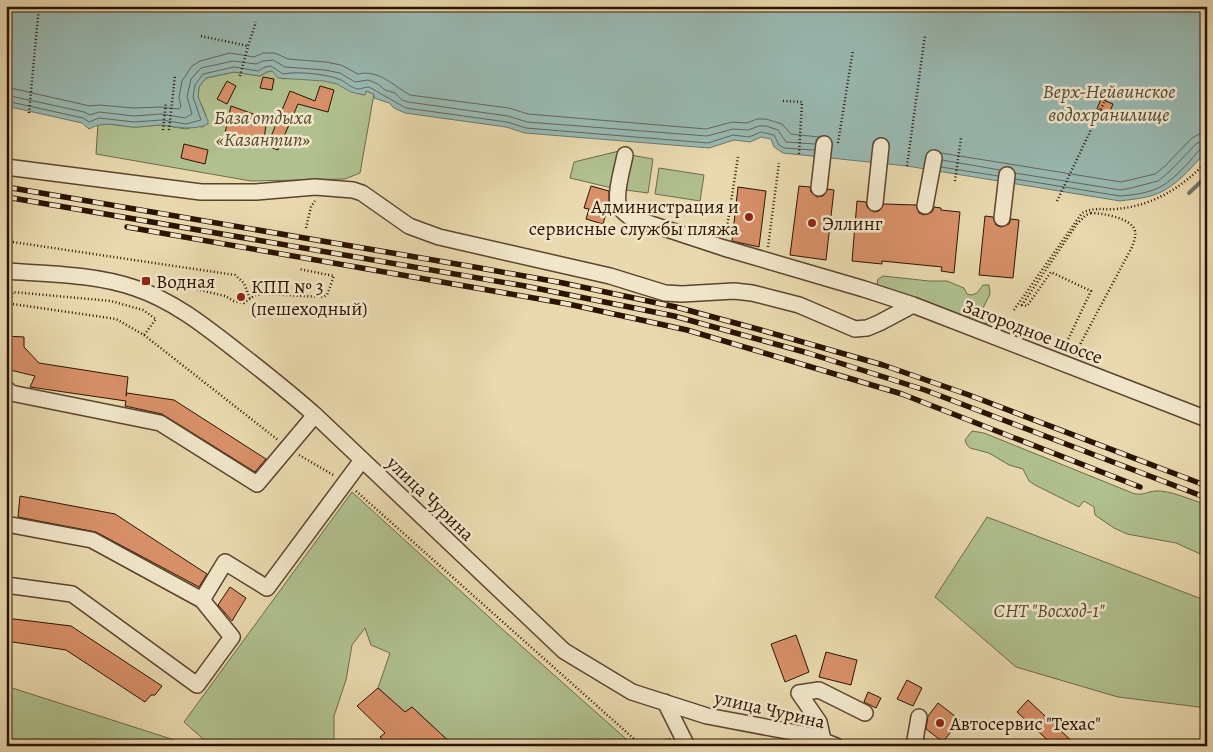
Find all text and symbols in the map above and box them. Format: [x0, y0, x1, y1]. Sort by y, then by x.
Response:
water label: Верх-Нейвинское водохранилище [1043, 78, 1175, 128]
park label: База отдыха «Казантип» [214, 105, 312, 153]
place label: Администрация и сервисные службы пляжа [529, 194, 739, 242]
marker: Администрация и сервисные службы пляжа [743, 211, 755, 223]
place label: Эллинг [822, 211, 883, 237]
marker: Эллинг [806, 217, 818, 229]
place label: Водная [156, 269, 215, 295]
place label: КПП № 3 (пешеходный) [251, 274, 367, 322]
marker: Водная [140, 275, 152, 287]
marker: КПП № 3 (пешеходный) [235, 291, 247, 303]
street label: Загородное шоссе [959, 293, 1106, 371]
street label: улица Чурина [380, 450, 480, 547]
park label: СНТ "Восход-1" [993, 598, 1105, 624]
street label: улица Чурина [711, 684, 828, 735]
place label: Автосервис "Техас" [949, 711, 1101, 737]
marker: Автосервис "Техас" [934, 717, 946, 729]

